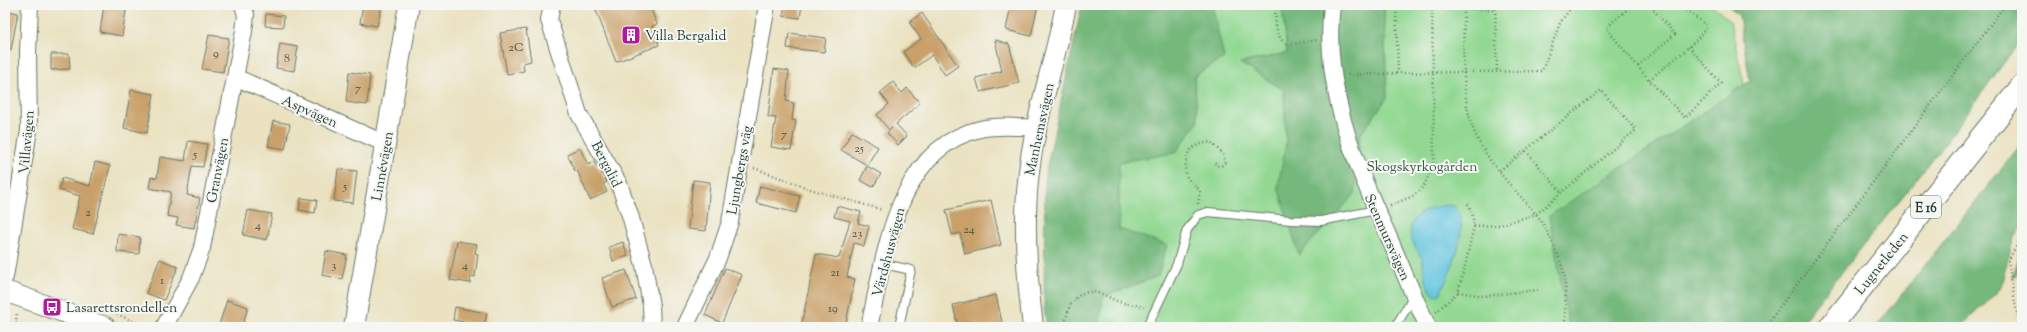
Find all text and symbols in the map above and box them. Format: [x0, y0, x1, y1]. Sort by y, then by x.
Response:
building icon: Villa Bergalid [620, 24, 642, 46]
place label: Villa Bergalid [645, 27, 726, 47]
house number: 2C [508, 39, 524, 57]
house number: 9 [213, 45, 219, 63]
house number: 8 [284, 50, 290, 68]
house number: 7 [355, 80, 361, 98]
street label: Manhemsvägen [1021, 81, 1061, 178]
street label: Aspvägen [278, 92, 340, 134]
street label: Villavägen [15, 110, 41, 175]
street label: Ljungbergs väg [723, 124, 759, 217]
house number: 7 [781, 126, 787, 144]
street label: Linnévägen [368, 130, 400, 203]
street label: Granvägen [203, 136, 235, 205]
street label: Bergalid [585, 138, 625, 192]
house number: 25 [854, 140, 864, 158]
house number: 5 [192, 146, 197, 164]
park label: Skogskyrkogården [1366, 158, 1478, 178]
house number: 5 [342, 178, 347, 196]
street label: Stenmursvägen [1358, 191, 1414, 285]
road number: E 16 [1911, 196, 1941, 218]
house number: 2 [85, 204, 91, 222]
street label: Värdshusvägen [868, 205, 912, 300]
house number: 4 [255, 217, 261, 235]
house number: 24 [963, 221, 975, 239]
house number: 23 [852, 225, 862, 243]
street label: Lugnetleden [1851, 229, 1914, 300]
house number: 3 [332, 257, 337, 275]
house number: 4 [462, 257, 468, 275]
house number: 21 [830, 264, 840, 282]
house number: 1 [160, 272, 164, 290]
bus stop icon: Lasarettsrondellen [41, 296, 63, 318]
place label: Lasarettsrondellen [66, 299, 177, 319]
house number: 19 [828, 300, 838, 318]

